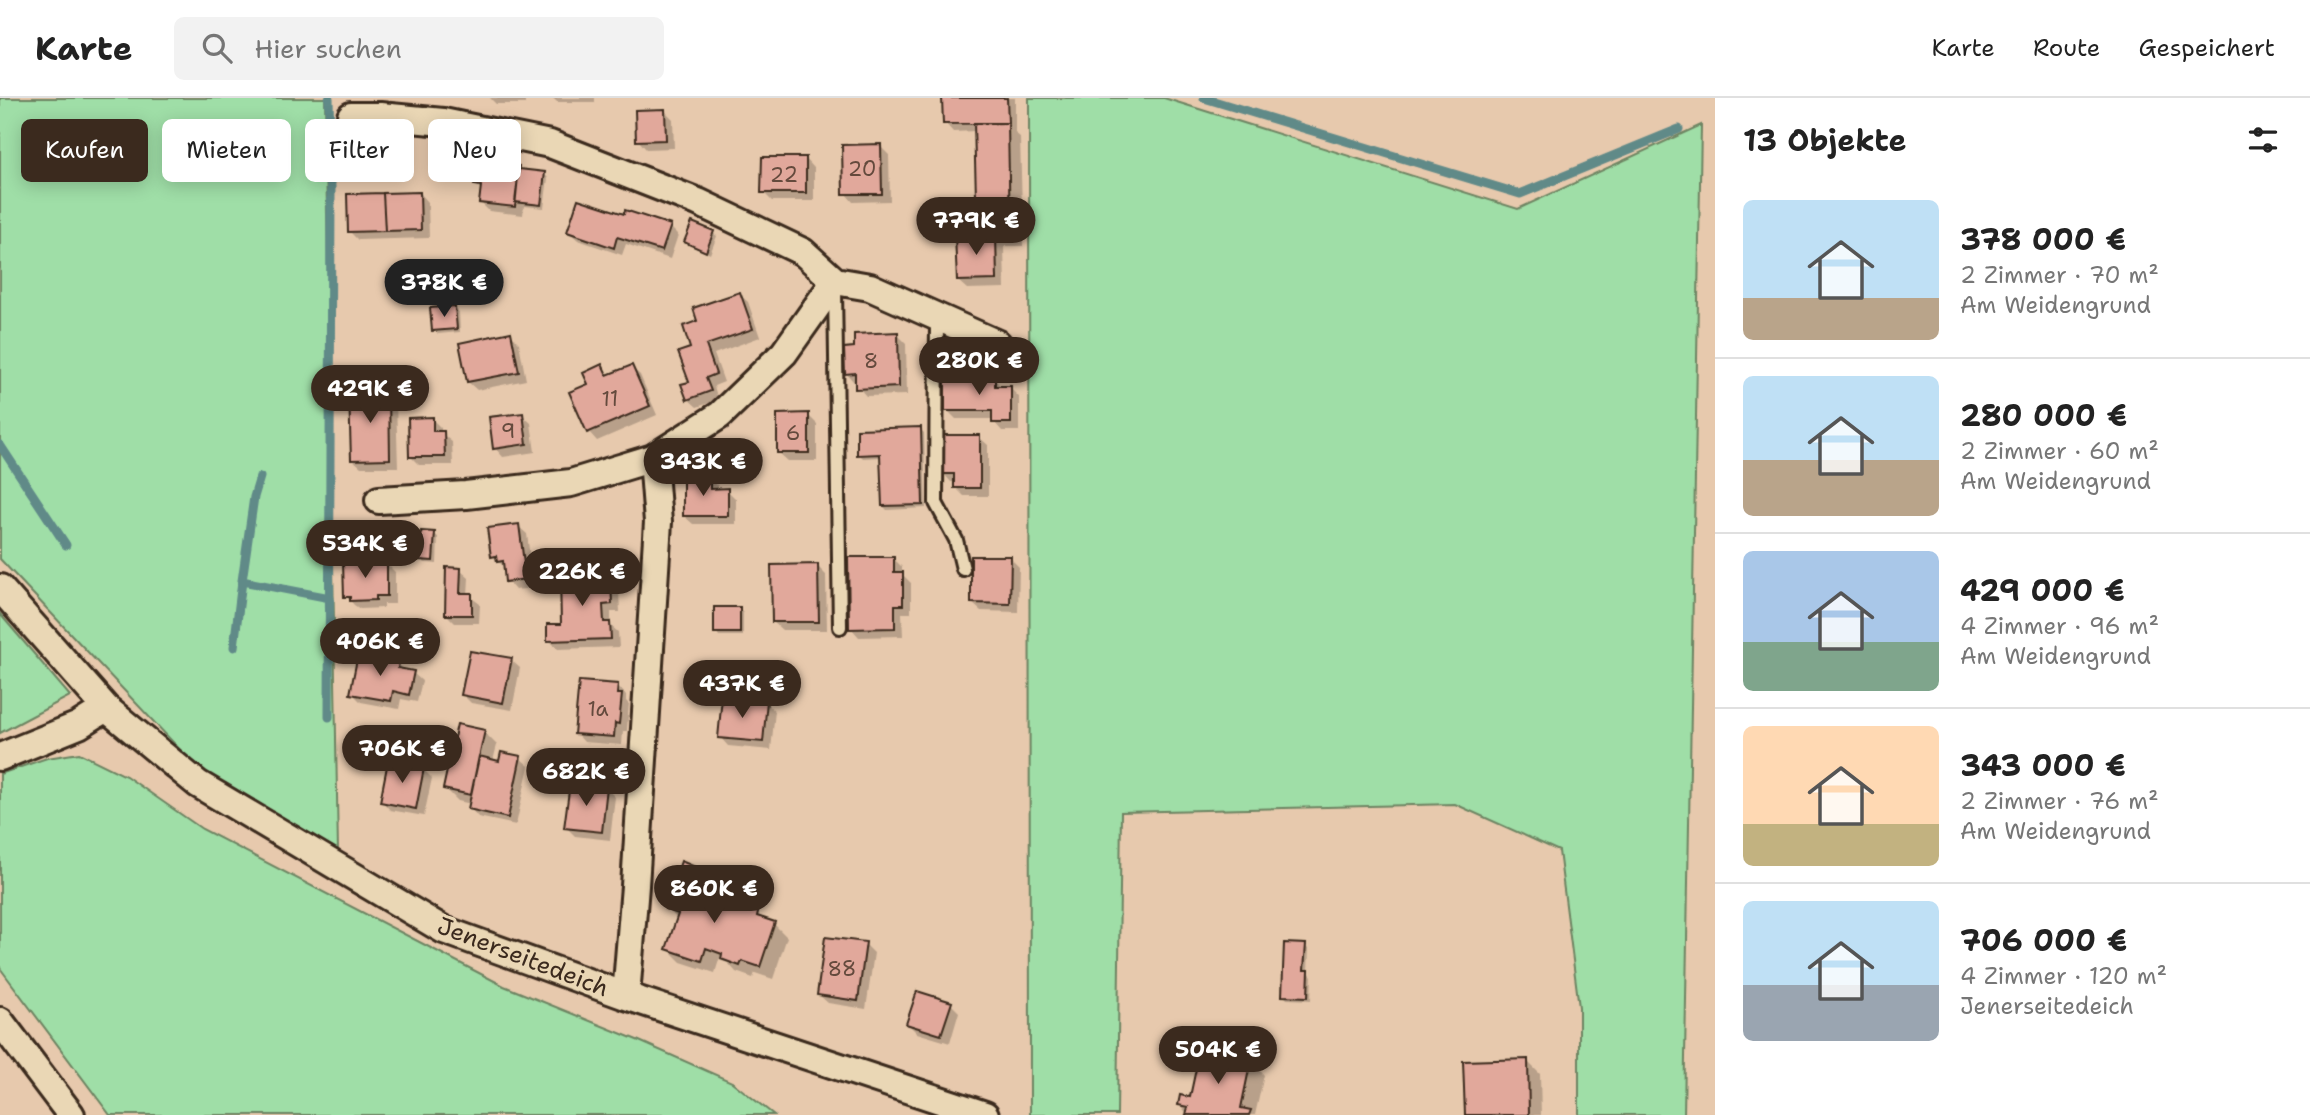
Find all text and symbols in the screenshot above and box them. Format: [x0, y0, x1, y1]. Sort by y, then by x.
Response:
search box [174, 17, 664, 80]
text: Karte [35, 26, 132, 71]
icon: search [198, 29, 236, 67]
text: Hier suchen [254, 31, 402, 66]
text: Karte [1931, 32, 1995, 64]
text: Route [2033, 32, 2100, 64]
text: Gespeichert [2138, 32, 2275, 64]
chip: Kaufen [21, 119, 148, 182]
chip: Mieten [162, 119, 291, 182]
chip: Filter [305, 119, 414, 182]
chip: Neu [428, 119, 521, 182]
text: 13 Objekte [1743, 120, 1906, 161]
icon: filters [2244, 121, 2282, 159]
house number: 20 [848, 155, 876, 183]
house number: 22 [770, 161, 798, 189]
pin: 779K € [919, 198, 1033, 257]
text: 779K € [932, 205, 1020, 235]
text: 378 000 € [1960, 219, 2126, 260]
icon: home [1799, 228, 1883, 312]
pin: 378K € [387, 260, 501, 319]
text: 2 Zimmer · 70 m² [1960, 260, 2159, 290]
text: 378K € [401, 267, 487, 297]
text: Am Weidengrund [1960, 290, 2151, 320]
pin: 280K € [922, 338, 1036, 397]
text: 280K € [935, 345, 1023, 375]
house number: 8 [864, 347, 878, 375]
pin: 429K € [313, 366, 427, 425]
text: 429K € [327, 373, 413, 403]
house number: 11 [602, 385, 618, 413]
text: 280 000 € [1960, 395, 2127, 436]
icon: home [1799, 404, 1883, 488]
house number: 9 [501, 417, 515, 445]
house number: 6 [786, 419, 800, 447]
text: 2 Zimmer · 60 m² [1960, 436, 2159, 466]
pin: 343K € [646, 438, 760, 498]
text: 343K € [660, 446, 746, 476]
text: Am Weidengrund [1960, 466, 2151, 496]
pin: 534K € [308, 520, 422, 580]
text: 534K € [322, 528, 408, 558]
pin: 226K € [525, 548, 639, 608]
text: 226K € [538, 556, 626, 586]
text: 429 000 € [1960, 570, 2125, 611]
icon: home [1799, 579, 1883, 663]
text: 4 Zimmer · 96 m² [1960, 611, 2159, 641]
pin: 406K € [323, 618, 437, 678]
text: 406K € [336, 626, 424, 656]
text: Am Weidengrund [1960, 641, 2151, 671]
pin: 437K € [685, 660, 799, 720]
text: 437K € [699, 668, 785, 698]
house number: 1a [587, 695, 609, 723]
pin: 706K € [345, 726, 459, 785]
text: 706K € [358, 733, 446, 763]
text: 343 000 € [1960, 745, 2126, 786]
pin: 682K € [529, 748, 643, 808]
icon: home [1799, 754, 1883, 838]
text: 682K € [542, 756, 630, 786]
text: 2 Zimmer · 76 m² [1960, 786, 2159, 816]
text: Am Weidengrund [1960, 816, 2151, 846]
pin: 860K € [657, 866, 771, 925]
text: 860K € [670, 873, 758, 903]
street label: Jenerseitedeich [433, 910, 613, 1004]
text: 706 000 € [1960, 920, 2127, 961]
icon: home [1799, 929, 1883, 1013]
house number: 88 [828, 955, 856, 983]
text: 4 Zimmer · 120 m² [1960, 961, 2167, 991]
text: Jenerseitedeich [1960, 991, 2134, 1021]
pin: 504K € [1161, 1026, 1275, 1086]
text: 504K € [1175, 1034, 1261, 1064]

